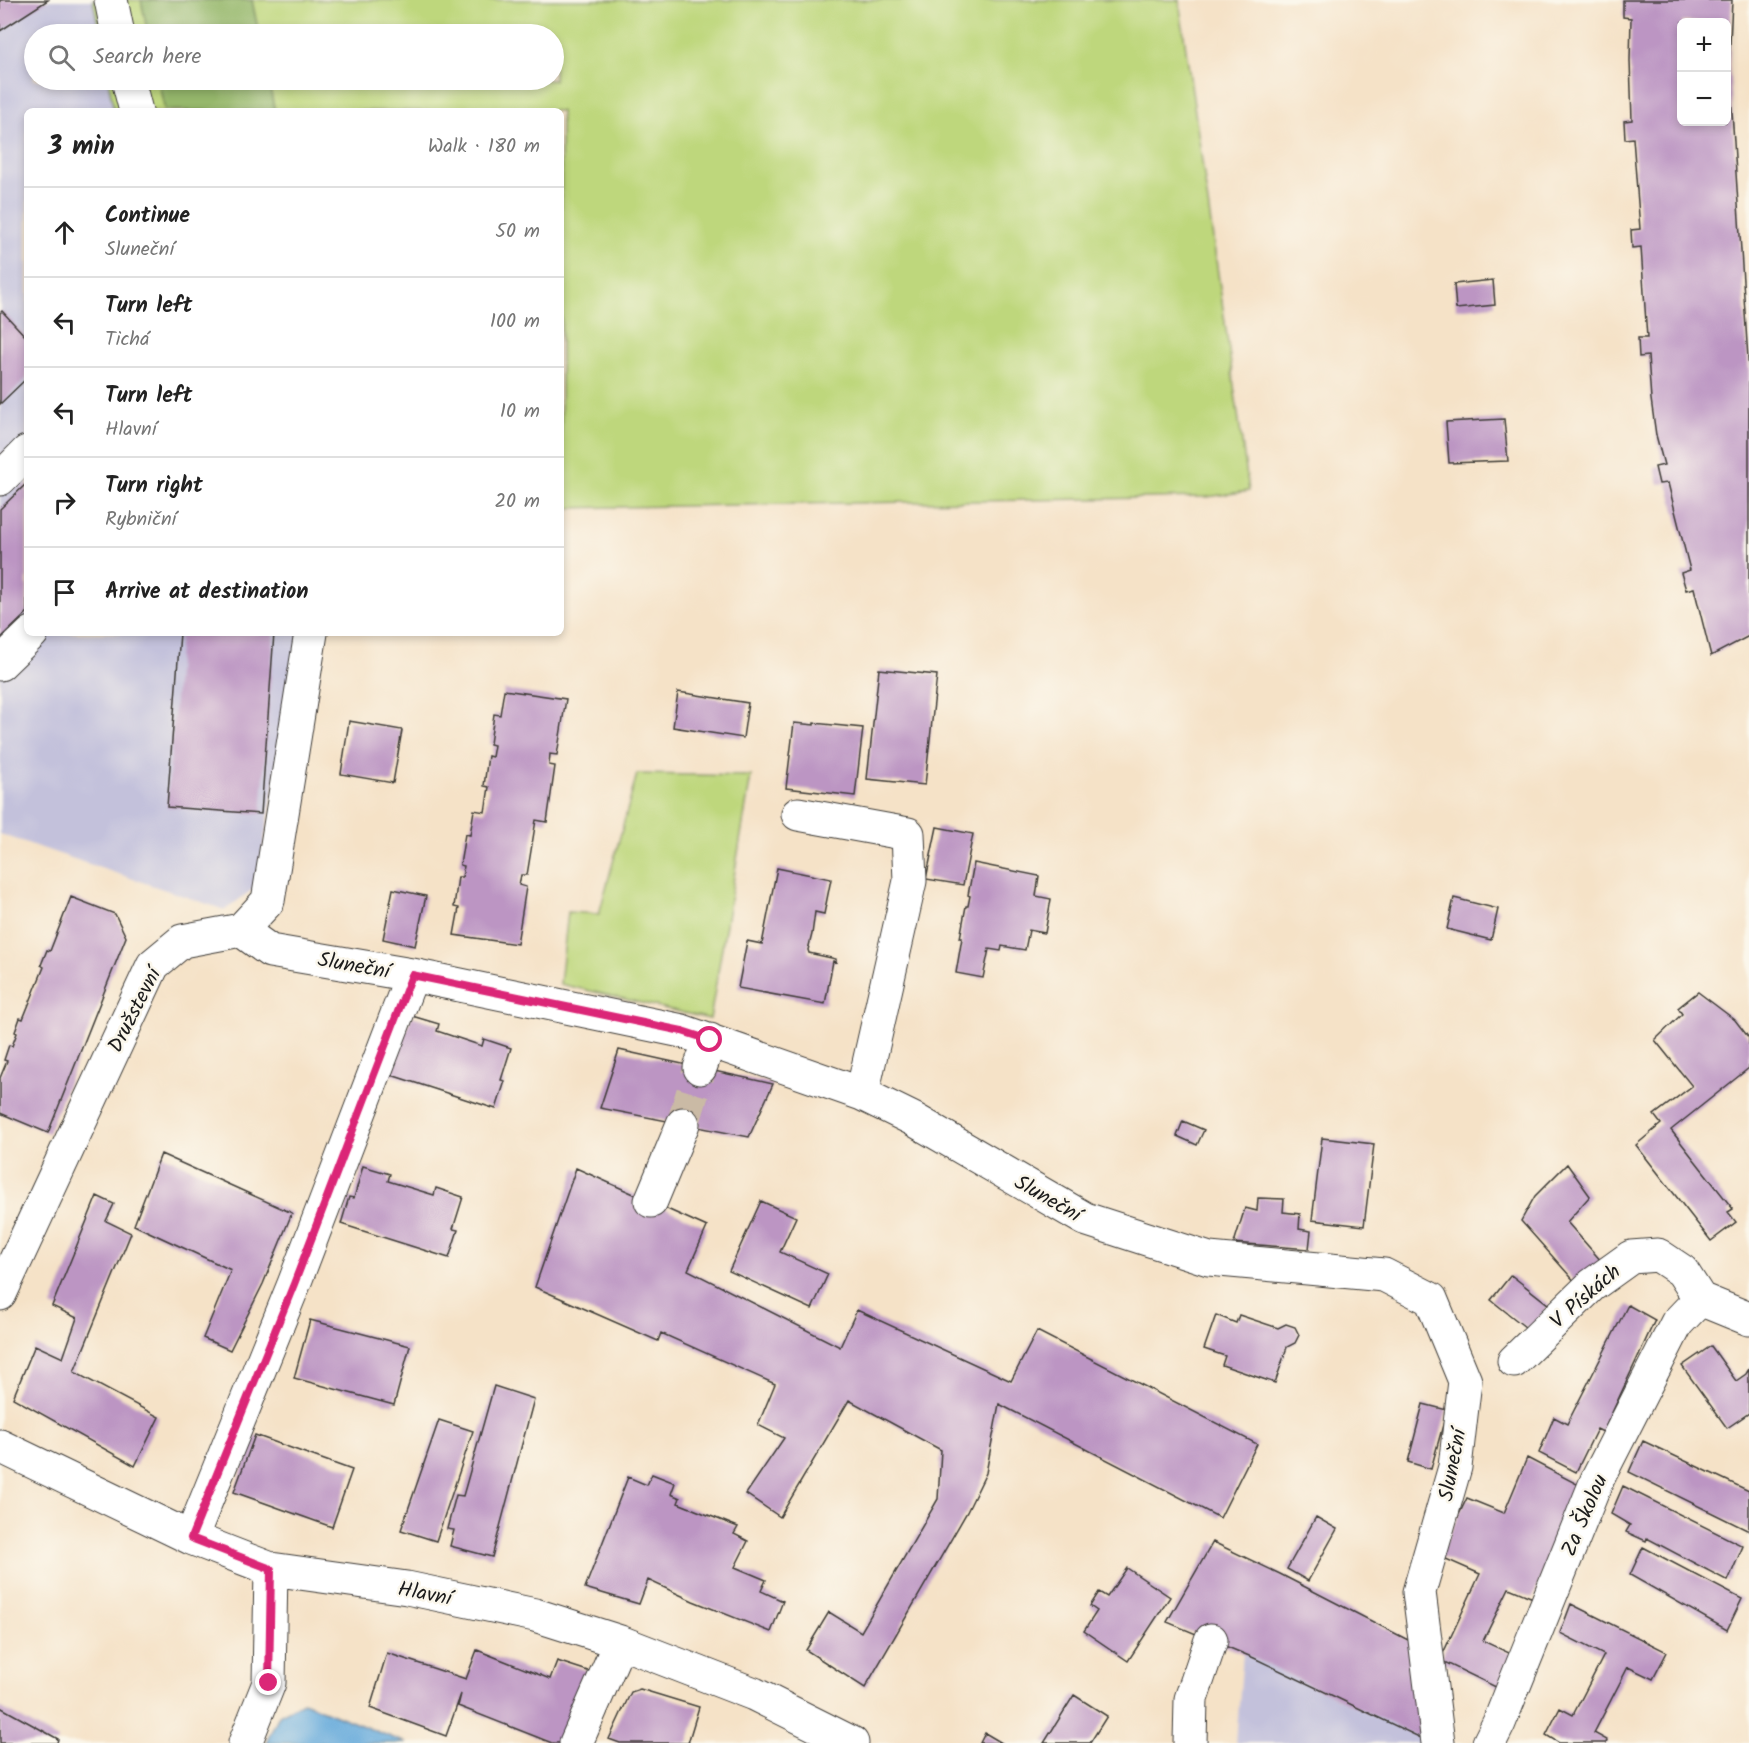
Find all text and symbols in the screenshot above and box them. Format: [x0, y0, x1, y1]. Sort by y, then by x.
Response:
map controls [1677, 18, 1731, 126]
button: + [1677, 18, 1731, 72]
search box [24, 24, 564, 90]
text: Search here [93, 40, 201, 75]
icon: search [45, 41, 78, 74]
button: − [1677, 72, 1731, 126]
text: 3 min [48, 126, 115, 168]
text: Walk · 180 m [428, 131, 540, 163]
text: Continue [105, 199, 190, 234]
icon: ahead [48, 216, 81, 249]
text: 50 m [495, 216, 540, 248]
text: Sluneční [105, 234, 174, 266]
text: Turn left [105, 289, 192, 324]
icon: left [48, 306, 81, 339]
text: 100 m [490, 306, 540, 338]
text: Tichá [105, 324, 150, 356]
text: Turn left [105, 379, 192, 414]
icon: left [48, 396, 81, 429]
text: 10 m [500, 396, 540, 428]
text: Hlavní [105, 414, 157, 446]
text: Turn right [105, 469, 203, 504]
icon: right [48, 486, 81, 519]
text: 20 m [494, 486, 540, 518]
text: Rybniční [105, 504, 176, 536]
text: Arrive at destination [105, 575, 308, 610]
icon: arrive [48, 576, 81, 609]
street label: Sluneční [315, 944, 395, 990]
street label: Družstevní [100, 960, 172, 1059]
route start [696, 1026, 722, 1052]
street label: Sluneční [1008, 1167, 1090, 1233]
street label: V Pískách [1543, 1257, 1629, 1338]
street label: Sluneční [1430, 1424, 1477, 1504]
street label: Za Školou [1553, 1469, 1617, 1562]
street label: Hlavní [395, 1573, 457, 1616]
route end [255, 1669, 281, 1695]

